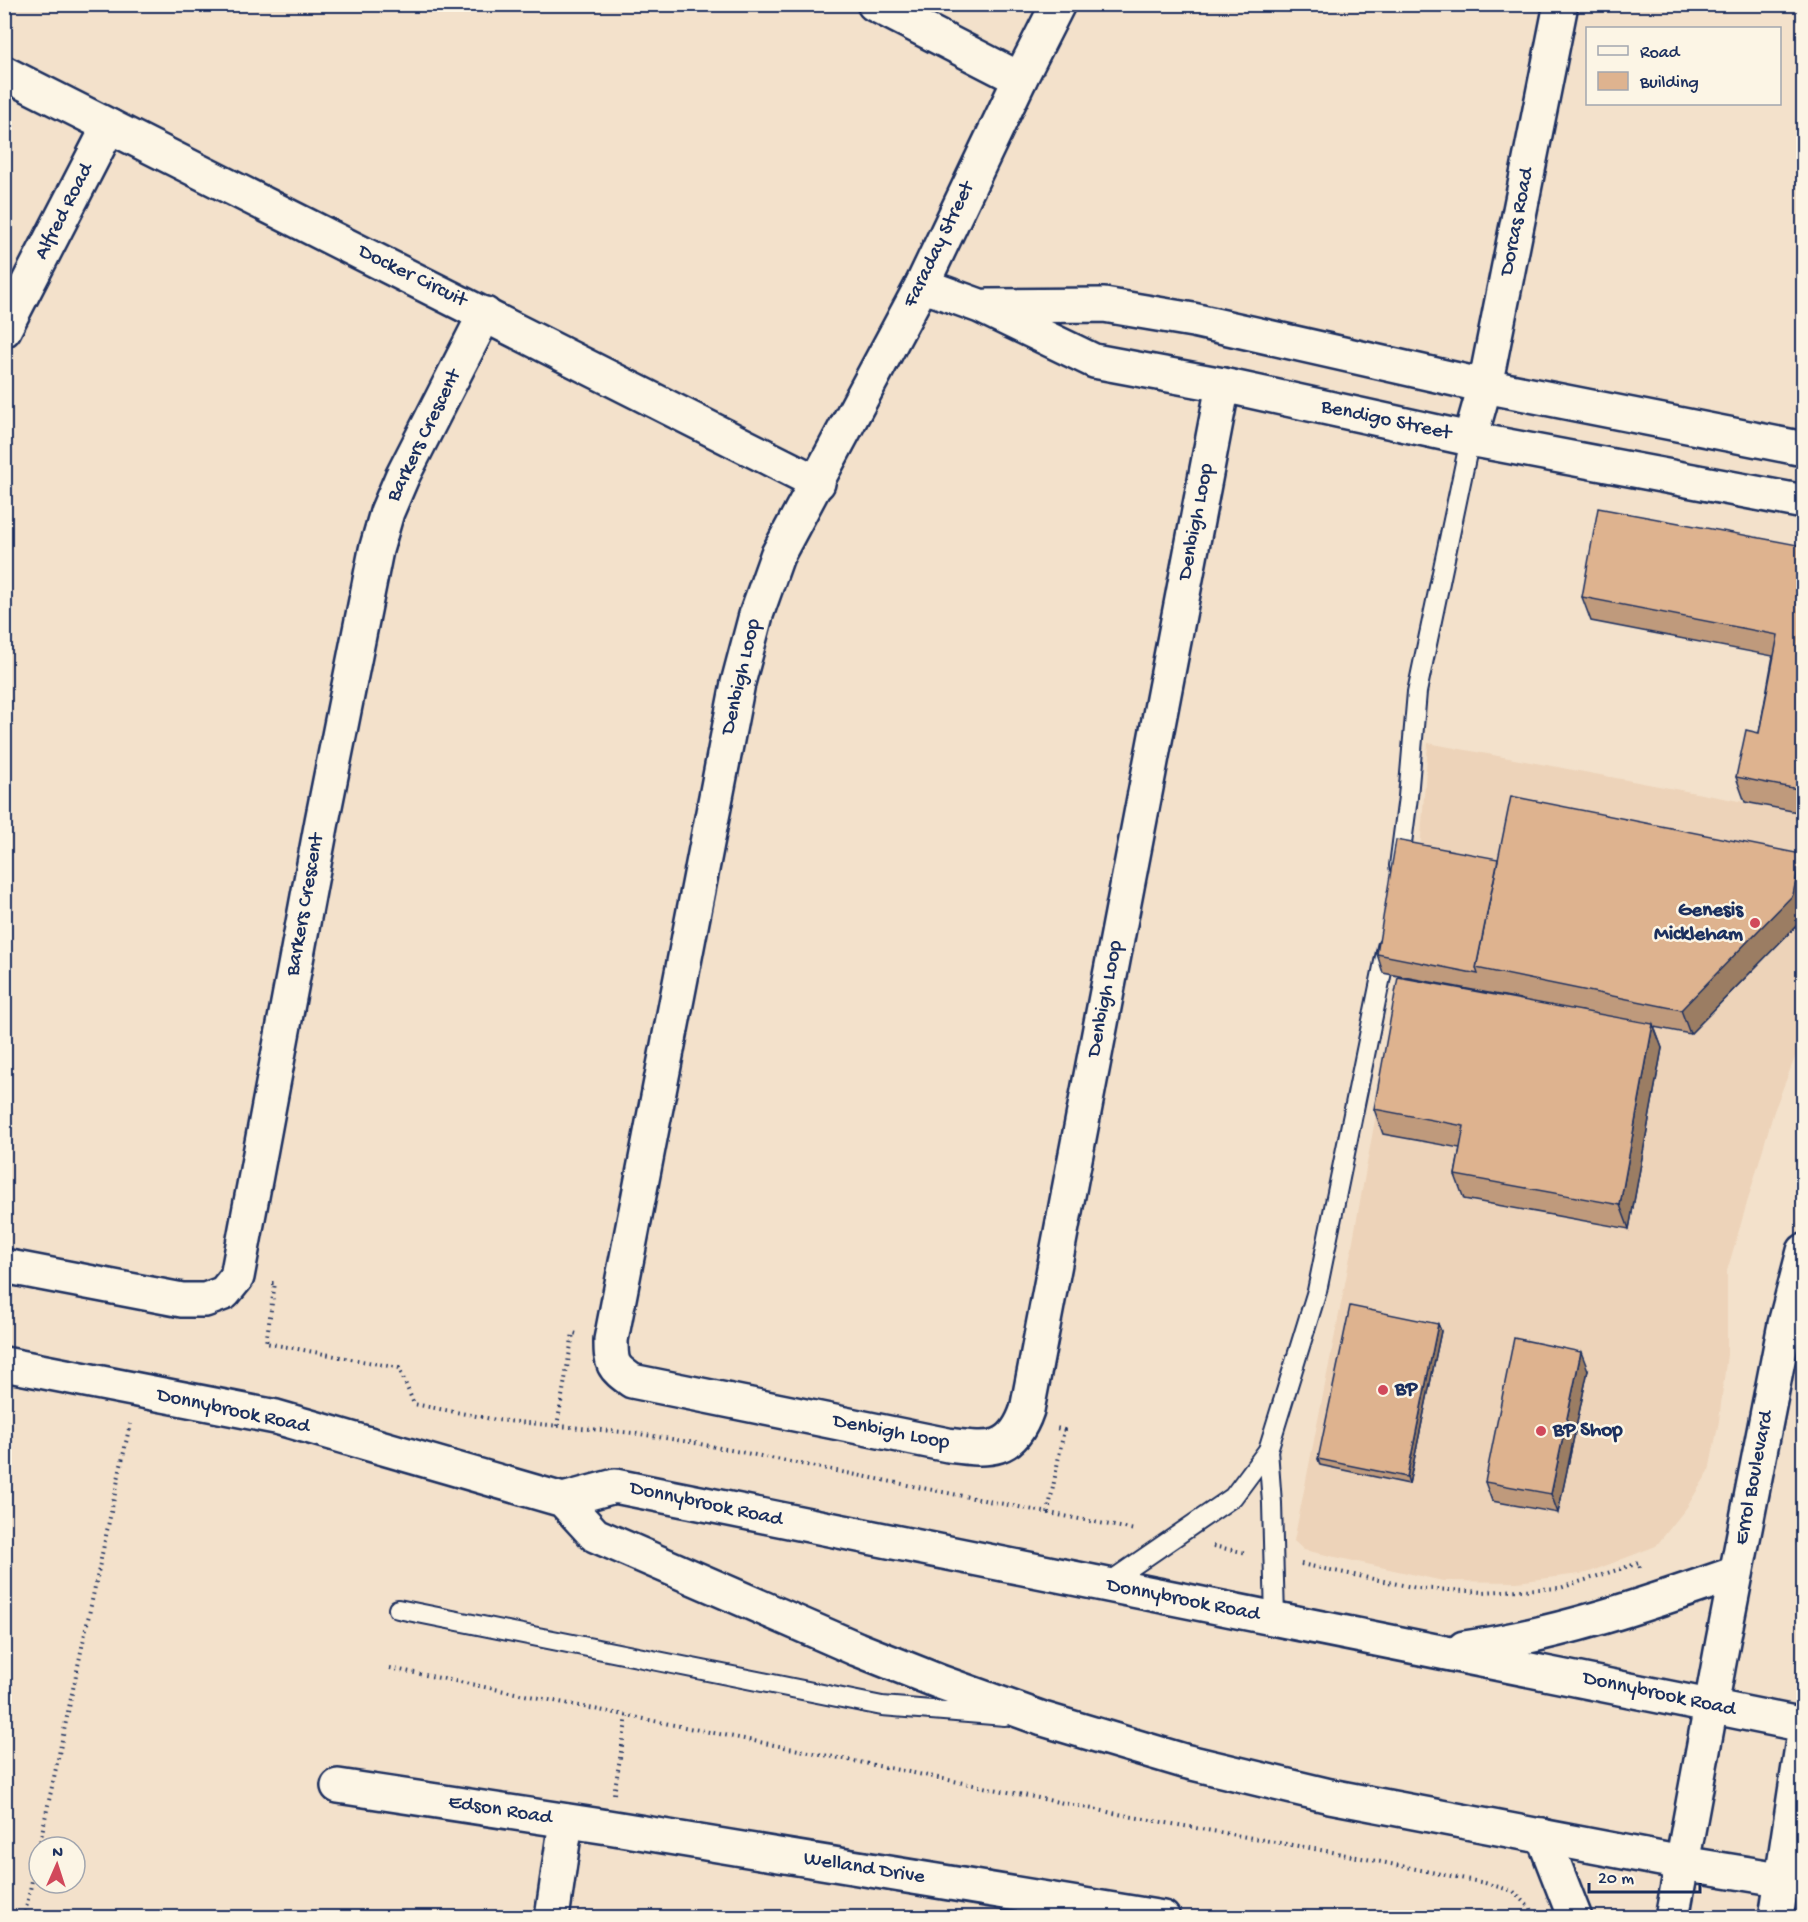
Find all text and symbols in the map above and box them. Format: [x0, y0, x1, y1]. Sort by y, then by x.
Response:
legend [1586, 27, 1781, 105]
text: Road [1640, 43, 1681, 64]
text: Building [1639, 73, 1699, 94]
street label: Alfred Road [30, 158, 101, 264]
street label: Dorcas Road [1495, 164, 1541, 280]
street label: Faraday Street [898, 176, 982, 313]
street label: Docker Circuit [352, 239, 473, 315]
street label: Barkers Crescent [382, 364, 469, 507]
street label: Bendigo Street [1318, 395, 1456, 447]
street label: Denbigh Loop [1173, 461, 1221, 584]
street label: Denbigh Loop [716, 616, 768, 739]
street label: Barkers Crescent [281, 829, 331, 979]
place label: Genesis Mickleham [1654, 899, 1744, 948]
marker: Genesis Mickleham [1748, 916, 1762, 930]
street label: Denbigh Loop [1082, 938, 1130, 1061]
place label: BP [1394, 1378, 1419, 1403]
street label: Donnybrook Road [152, 1383, 313, 1441]
marker: BP [1376, 1383, 1390, 1397]
street label: Errol Boulevard [1730, 1407, 1781, 1547]
street label: Denbigh Loop [829, 1409, 952, 1457]
place label: BP Shop [1552, 1419, 1623, 1444]
marker: BP Shop [1534, 1424, 1548, 1438]
street label: Donnybrook Road [625, 1476, 786, 1534]
street label: Donnybrook Road [1102, 1574, 1263, 1628]
street label: Donnybrook Road [1578, 1666, 1739, 1724]
street label: Edson Road [446, 1790, 555, 1832]
north arrow [27, 1835, 87, 1895]
text: N [52, 1844, 64, 1863]
street label: Welland Drive [801, 1847, 928, 1891]
scale bar [1589, 1856, 1700, 1894]
text: 20 m [1598, 1869, 1634, 1890]

